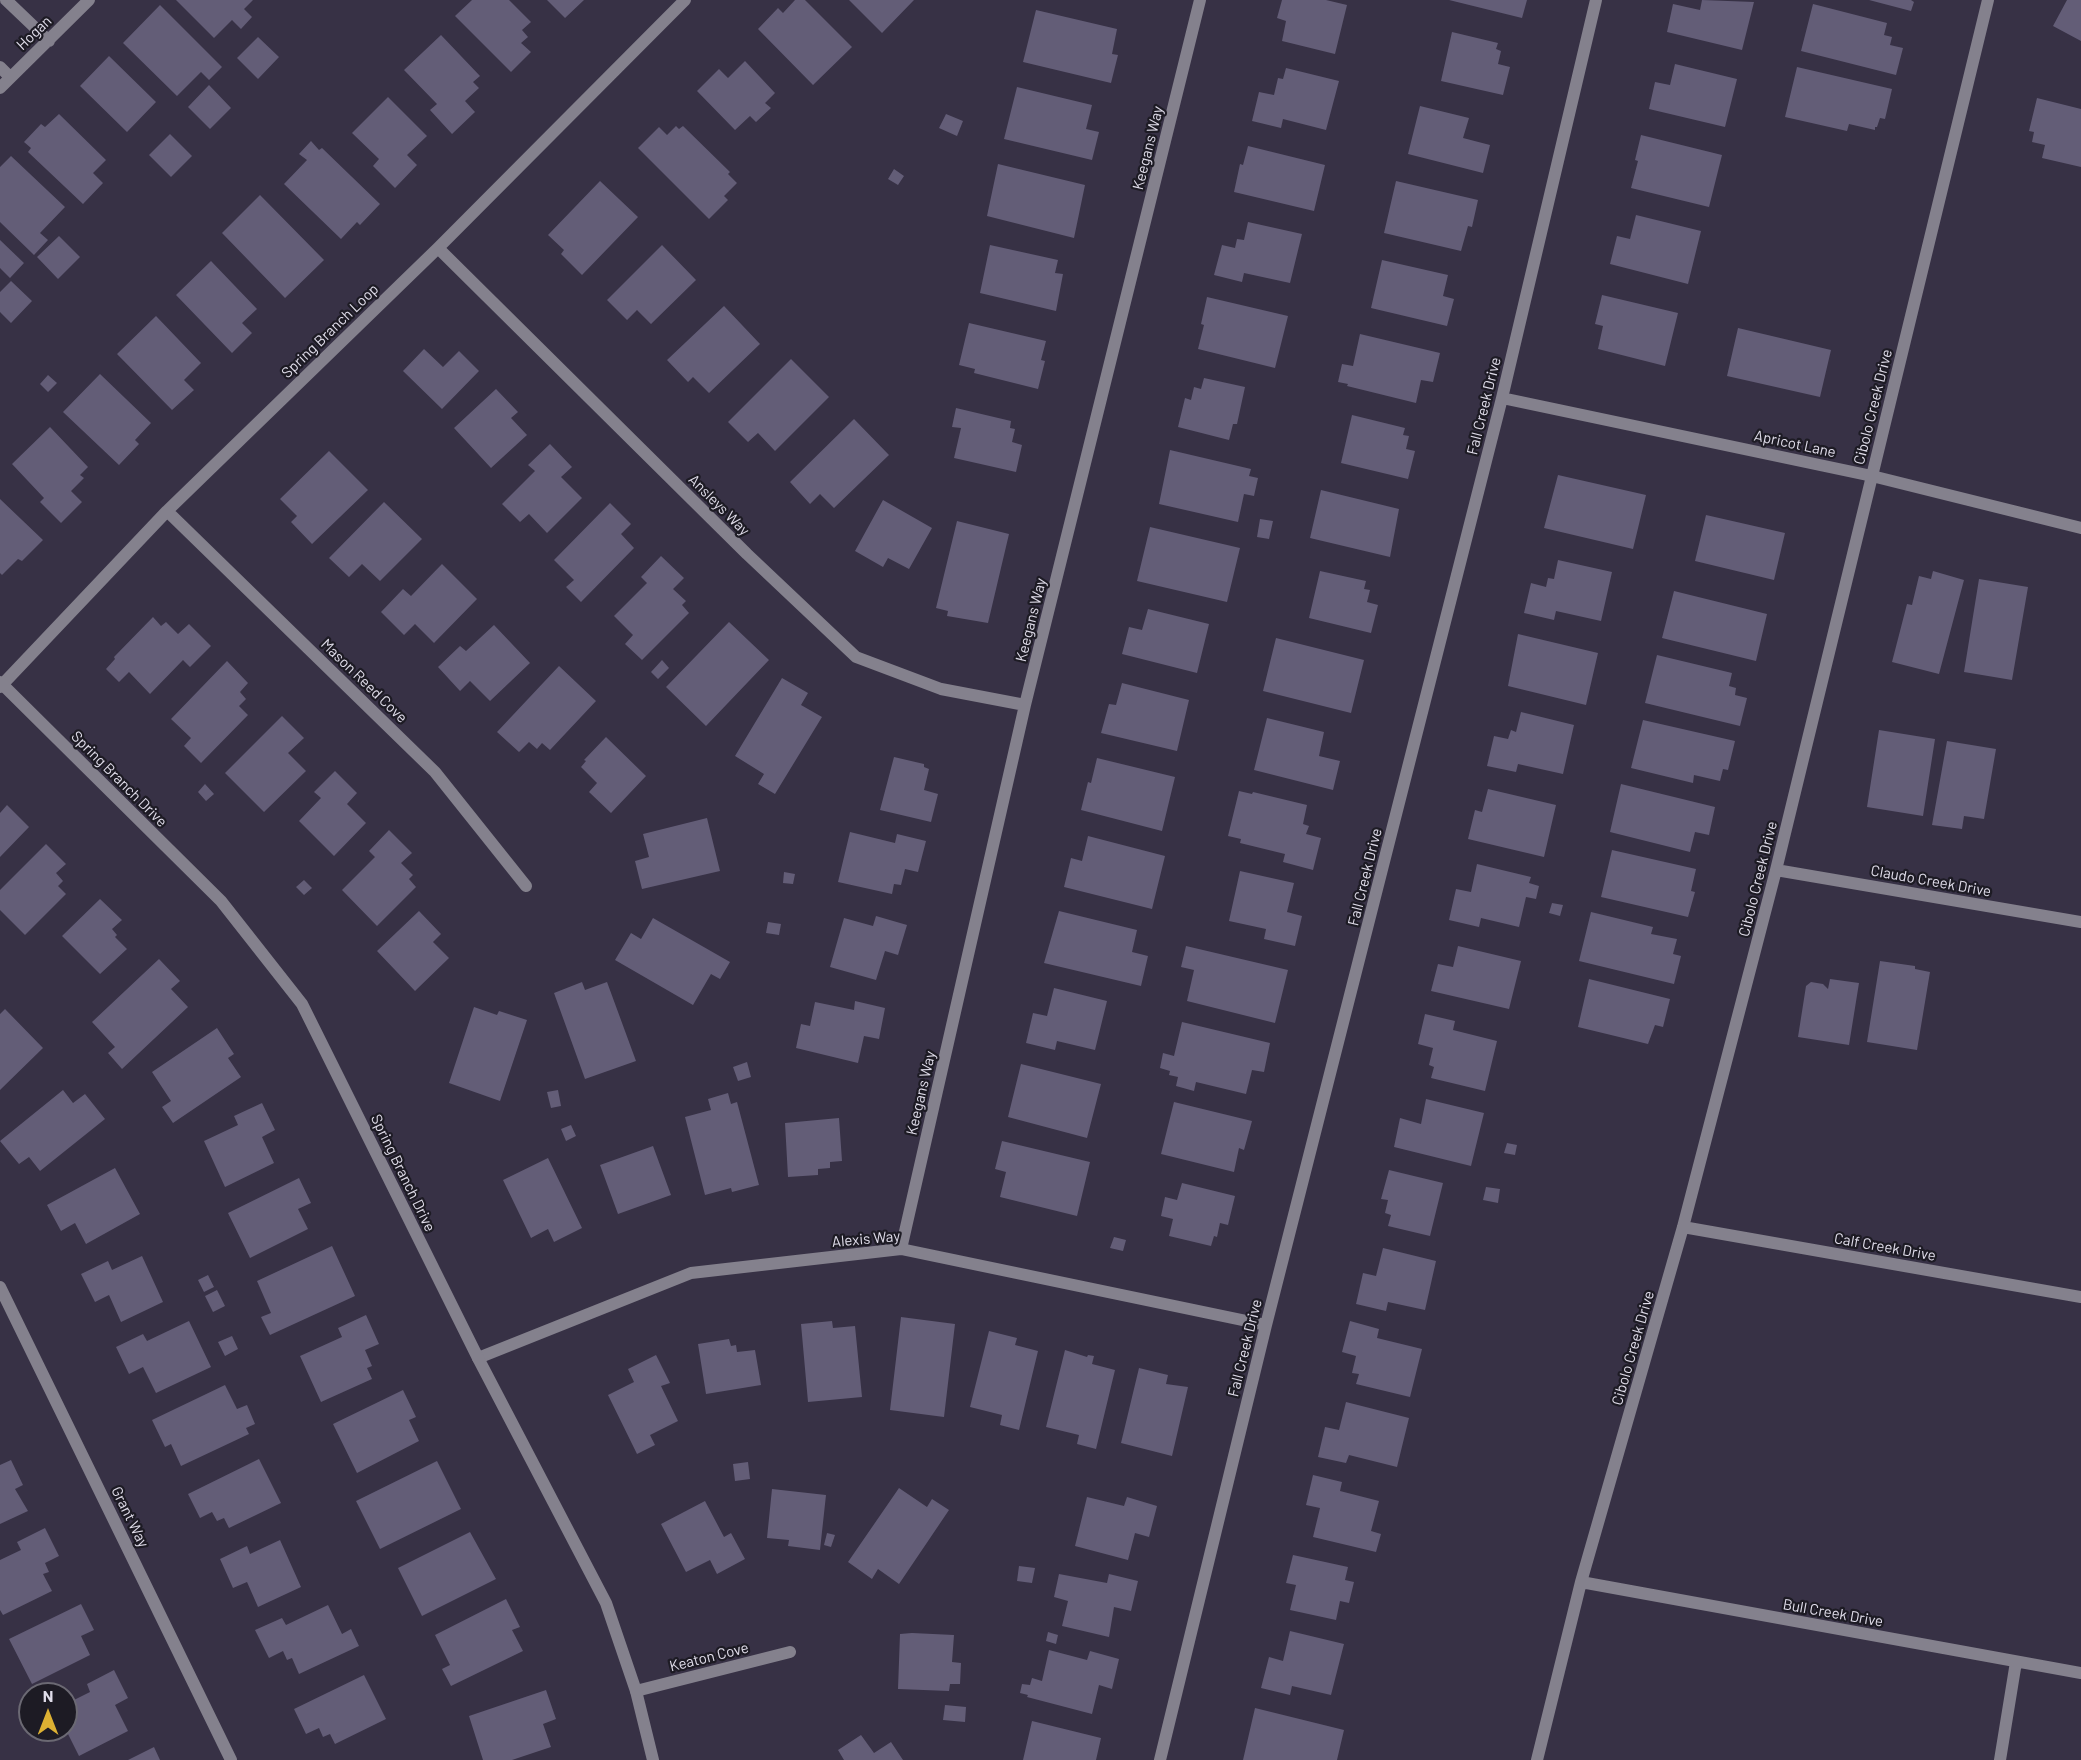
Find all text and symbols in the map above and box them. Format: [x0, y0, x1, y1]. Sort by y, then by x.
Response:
street label: Hogan [13, 12, 55, 54]
street label: Keegans Way [1129, 104, 1167, 192]
street label: Spring Branch Loop [278, 280, 382, 382]
street label: Cibolo Creek Drive [1850, 347, 1896, 467]
street label: Fall Creek Drive [1463, 355, 1505, 457]
street label: Apricot Lane [1752, 427, 1838, 461]
street label: Ansleys Way [685, 471, 753, 539]
street label: Keegans Way [1012, 576, 1050, 664]
street label: Mason Reed Cove [317, 635, 411, 727]
street label: Spring Branch Drive [67, 727, 171, 831]
street label: Cibolo Creek Drive [1735, 819, 1781, 939]
street label: Fall Creek Drive [1344, 826, 1386, 928]
street label: Claudo Creek Drive [1869, 862, 1993, 900]
street label: Keegans Way [903, 1049, 939, 1137]
street label: Spring Branch Drive [367, 1111, 439, 1235]
street label: Alexis Way [831, 1227, 901, 1251]
street label: Calf Creek Drive [1833, 1229, 1937, 1265]
street label: Cibolo Creek Drive [1608, 1289, 1658, 1407]
street label: Fall Creek Drive [1224, 1297, 1266, 1399]
street label: Grant Way [107, 1483, 153, 1551]
street label: Bull Creek Drive [1781, 1595, 1885, 1631]
street label: Keaton Cove [668, 1638, 750, 1676]
north arrow [18, 1682, 78, 1742]
text: N [43, 1686, 53, 1705]

